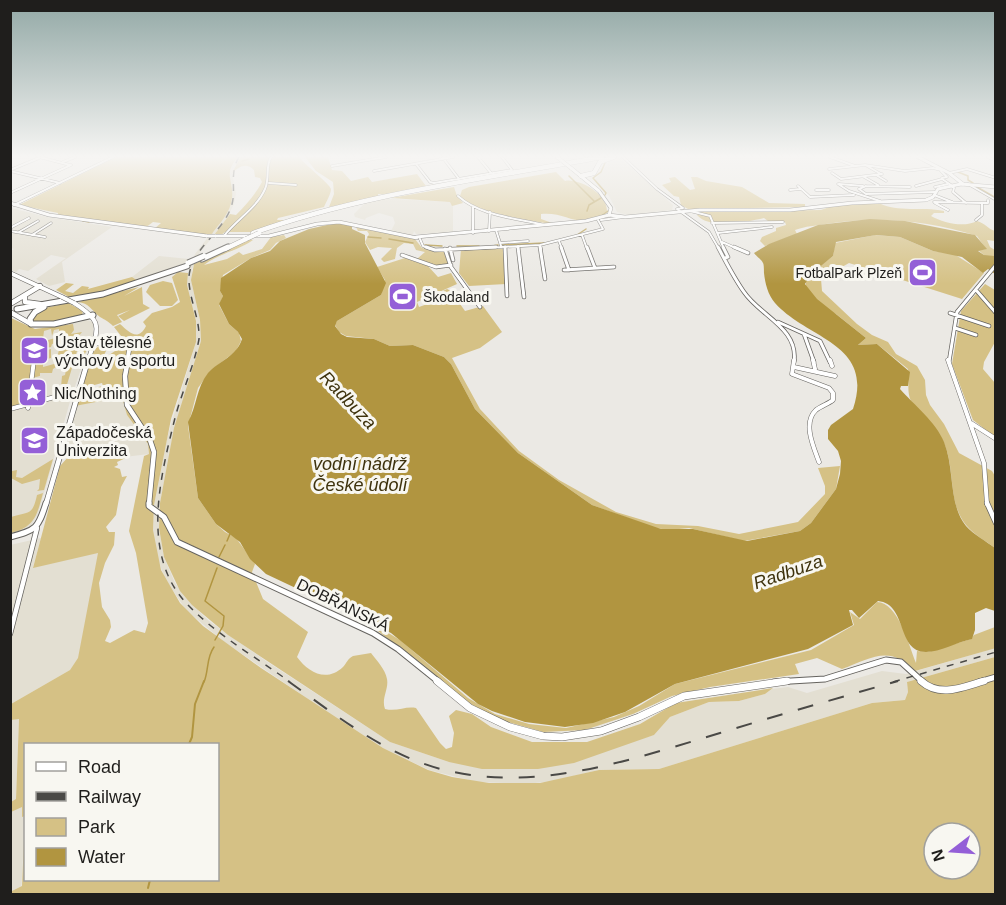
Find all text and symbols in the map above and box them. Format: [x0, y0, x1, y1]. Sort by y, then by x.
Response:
sports icon: FotbalPark Plzeň [907, 257, 939, 289]
place label: FotbalPark Plzeň [795, 265, 902, 281]
sports icon: Škodaland [386, 281, 418, 313]
place label: Škodaland [423, 289, 489, 305]
place label: Ústav tělesné výchovy a sportu [55, 333, 175, 369]
school or university icon: Ústav tělesné výchovy a sportu [18, 335, 50, 367]
water label: Radbuza [316, 367, 380, 433]
place icon: Nic/Nothing [17, 377, 49, 409]
place label: Nic/Nothing [54, 385, 137, 402]
place label: Západočeská Univerzita [56, 424, 152, 459]
school or university icon: Západočeská Univerzita [19, 425, 51, 457]
water label: vodní nádrž České údolí [312, 454, 410, 495]
water label: Radbuza [751, 551, 825, 593]
street label: DOBŘANSKÁ [294, 574, 393, 635]
legend [24, 743, 219, 881]
text: Road [78, 757, 121, 777]
text: Railway [78, 787, 141, 807]
text: Park [78, 817, 116, 837]
north arrow [922, 821, 982, 881]
text: Water [78, 847, 125, 867]
text: N [928, 847, 948, 863]

